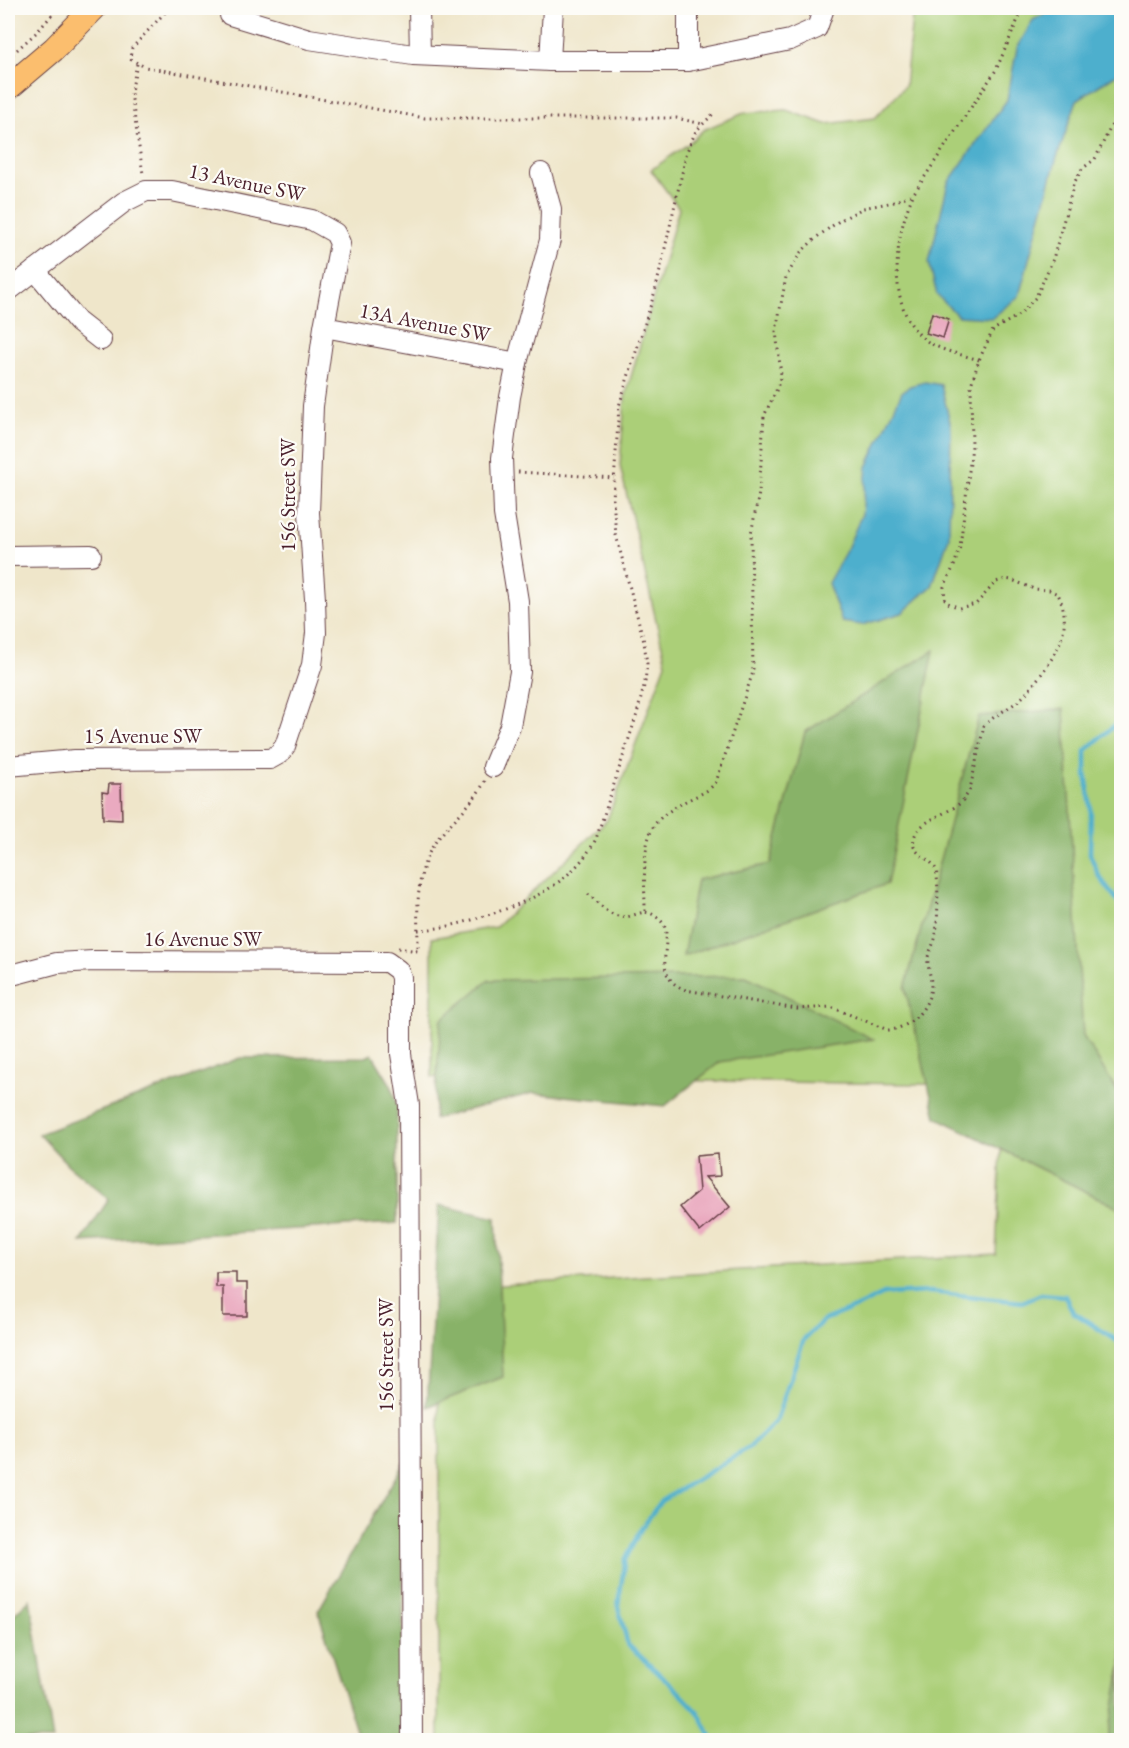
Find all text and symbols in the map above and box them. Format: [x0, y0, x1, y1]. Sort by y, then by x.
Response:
street label: 13 Avenue SW [187, 157, 308, 208]
street label: 13A Avenue SW [357, 296, 493, 348]
street label: 156 Street SW [274, 437, 301, 552]
street label: 15 Avenue SW [84, 722, 203, 749]
street label: 16 Avenue SW [144, 925, 263, 952]
street label: 156 Street SW [372, 1297, 399, 1412]

